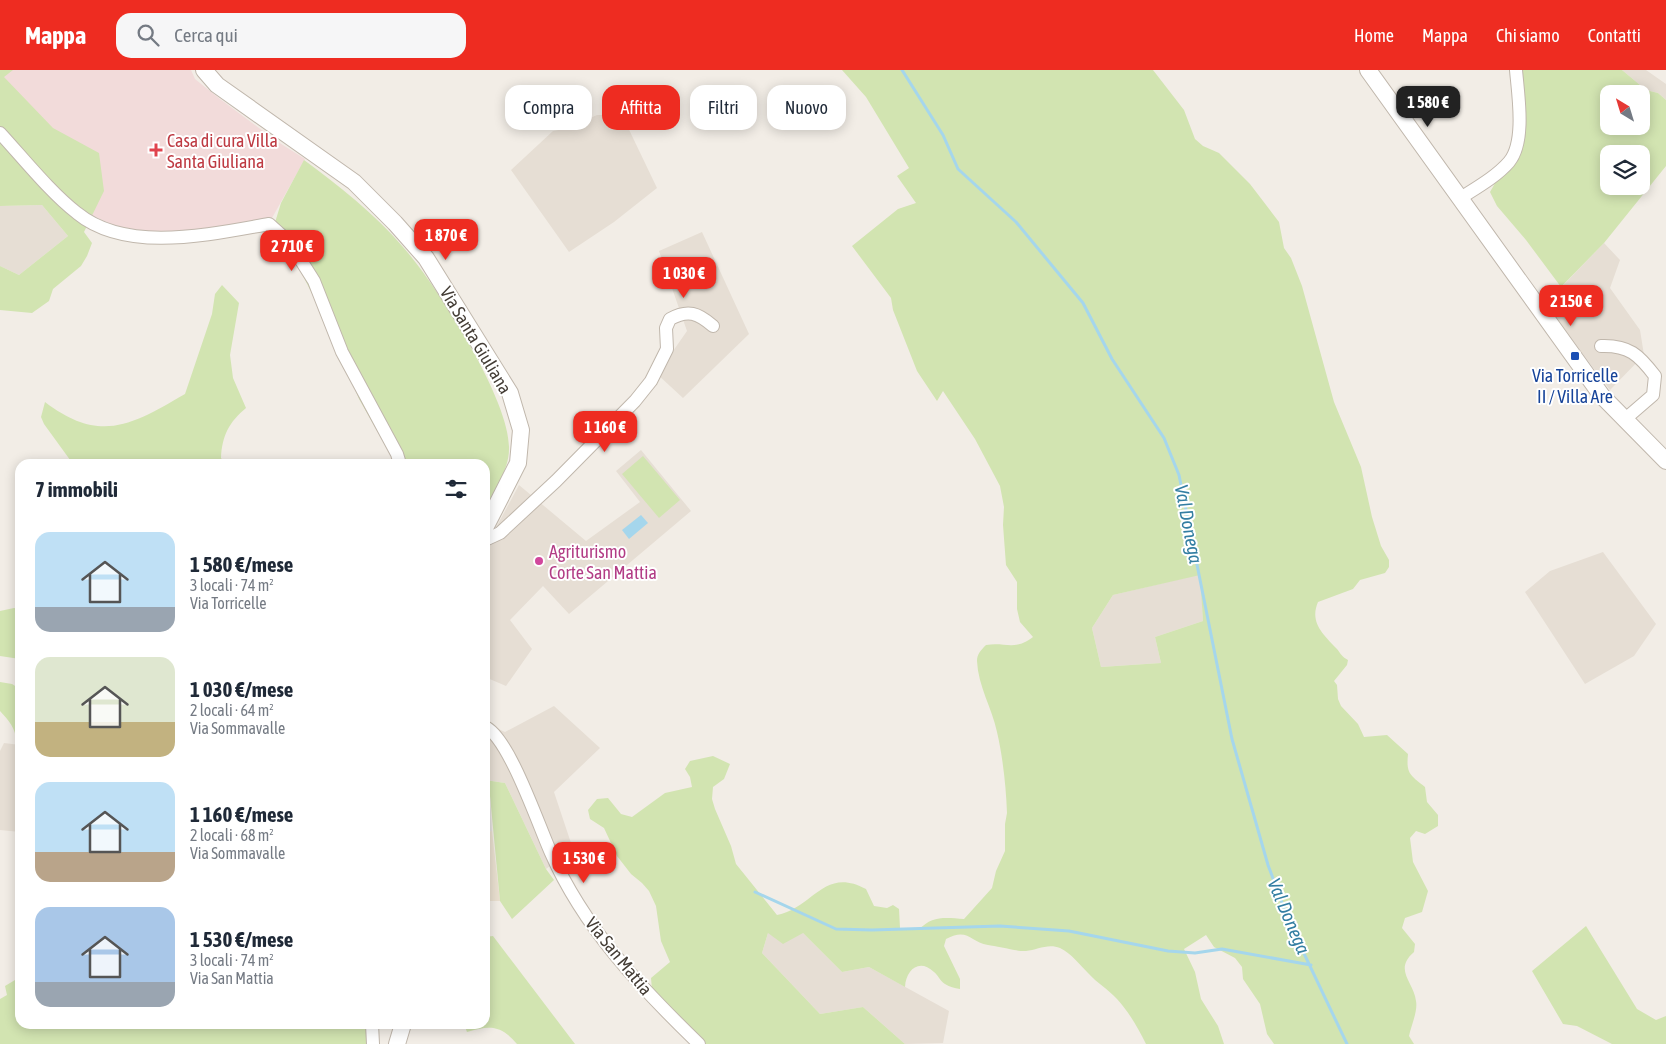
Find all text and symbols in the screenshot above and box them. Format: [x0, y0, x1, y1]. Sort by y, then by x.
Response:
search box [116, 13, 466, 58]
icon: search [134, 21, 162, 49]
text: Mappa [25, 22, 86, 49]
text: Cerca qui [174, 24, 238, 46]
text: Home [1354, 25, 1394, 46]
text: Mappa [1422, 25, 1468, 46]
text: Chi siamo [1496, 25, 1560, 46]
text: Contatti [1588, 25, 1641, 46]
chip: Compra [505, 85, 592, 130]
chip: Affitta [602, 85, 680, 130]
chip: Filtri [690, 85, 757, 130]
chip: Nuovo [767, 85, 846, 130]
pin: 1 580 € [1382, 85, 1474, 128]
north arrow [1600, 85, 1650, 135]
map controls [1600, 85, 1650, 195]
text: 1 580 € [1407, 93, 1449, 111]
place label: Casa di cura Villa Santa Giuliana [167, 130, 278, 172]
marker: Casa di cura Villa Santa Giuliana [149, 143, 163, 157]
button: layers [1600, 145, 1650, 195]
pin: 1 870 € [400, 218, 492, 261]
text: 1 870 € [425, 226, 467, 244]
pin: 2 710 € [246, 230, 338, 272]
text: 2 710 € [271, 237, 313, 255]
pin: 1 030 € [638, 256, 730, 299]
text: 1 030 € [663, 264, 705, 282]
street label: Via Santa Giuliana [436, 283, 516, 397]
pin: 2 150 € [1525, 284, 1617, 327]
text: 2 150 € [1550, 292, 1592, 310]
marker: Via Torricelle II / Villa Are [1569, 350, 1581, 362]
place label: Via Torricelle II / Villa Are [1532, 365, 1618, 407]
pin: 1 160 € [559, 410, 651, 453]
text: 1 160 € [584, 418, 626, 436]
icon: filters [442, 475, 470, 503]
text: 7 immobili [35, 477, 118, 501]
water label: Val Donega [1171, 483, 1207, 565]
place label: Agriturismo Corte San Mattia [549, 541, 657, 583]
icon: home [75, 552, 135, 612]
text: 1 580 €/mese [190, 552, 293, 576]
marker: Agriturismo Corte San Mattia [533, 555, 545, 567]
text: 3 locali · 74 m² [190, 576, 274, 594]
text: Via Torricelle [190, 594, 267, 612]
icon: home [75, 677, 135, 737]
text: 1 030 €/mese [190, 677, 293, 701]
text: 2 locali · 64 m² [190, 701, 274, 719]
text: Via Sommavalle [190, 719, 285, 737]
icon: home [75, 802, 135, 862]
text: 1 160 €/mese [190, 802, 293, 826]
text: 2 locali · 68 m² [190, 826, 274, 844]
pin: 1 530 € [538, 842, 630, 884]
text: Via Sommavalle [190, 844, 285, 862]
text: 1 530 € [563, 849, 605, 867]
water label: Val Donega [1263, 875, 1315, 957]
street label: Via San Mattia [581, 913, 657, 999]
icon: home [75, 927, 135, 987]
text: 1 530 €/mese [190, 927, 293, 951]
text: 3 locali · 74 m² [190, 951, 274, 969]
text: Via San Mattia [190, 969, 274, 987]

